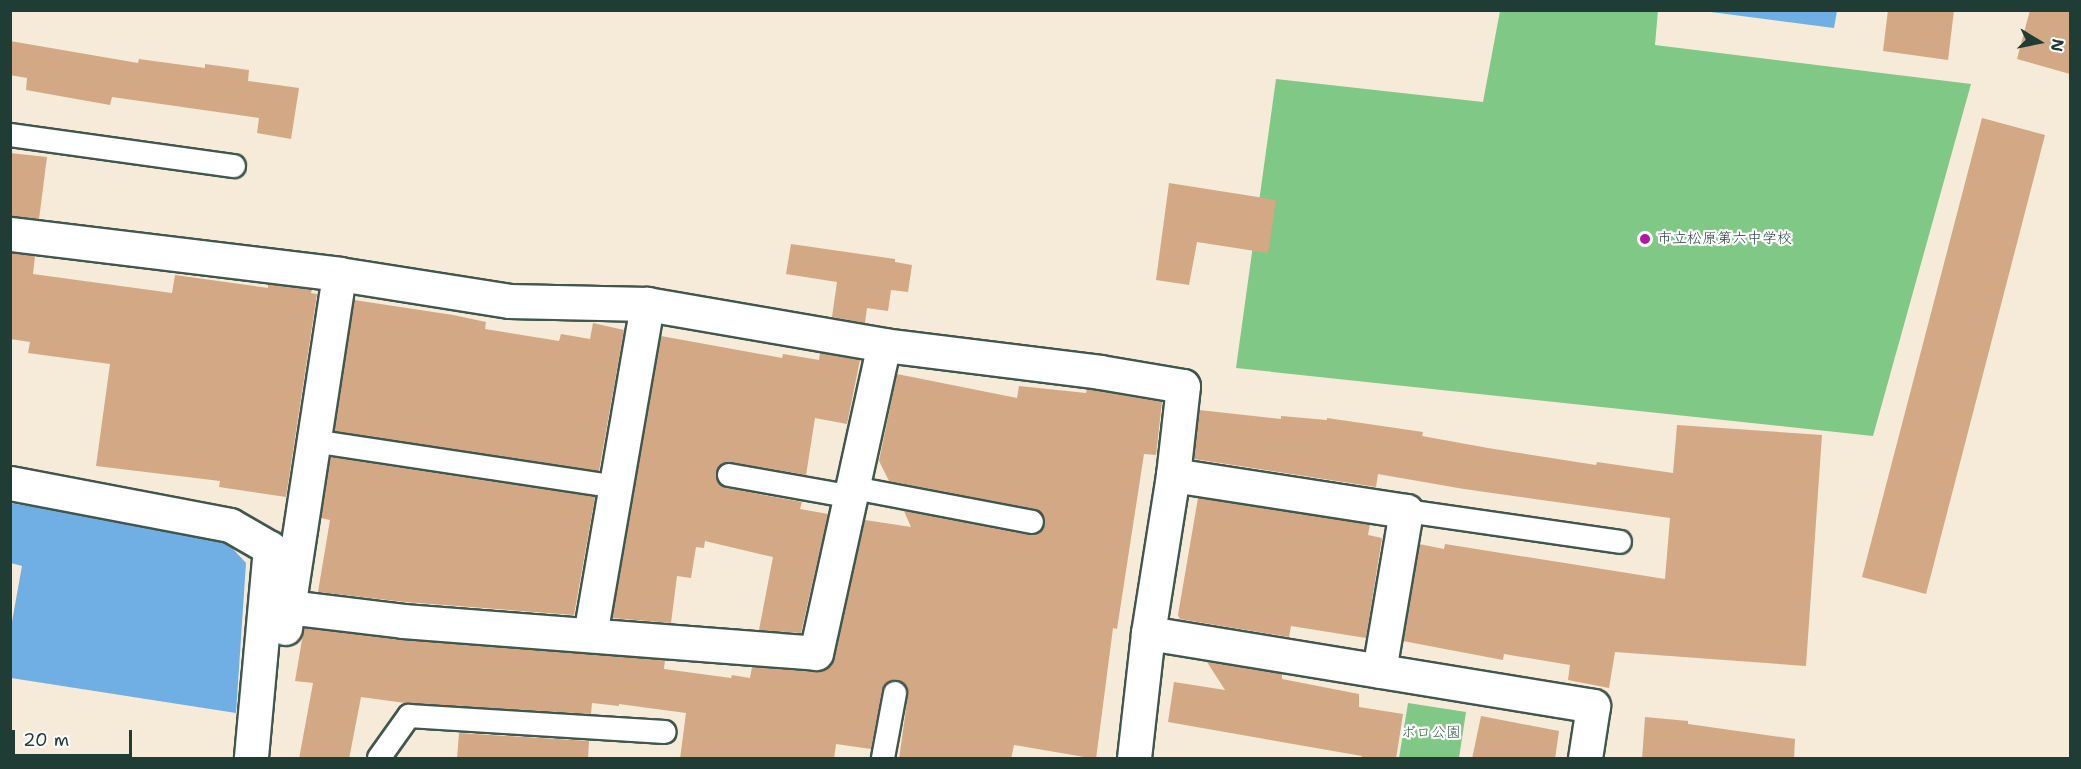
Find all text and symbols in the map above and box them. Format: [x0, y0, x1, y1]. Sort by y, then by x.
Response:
north arrow [2009, 12, 2069, 72]
text: N [2046, 37, 2069, 53]
place label: 市立松原第六中学校 [1657, 230, 1792, 248]
marker: 市立松原第六中学校 [1638, 232, 1652, 246]
scale bar [15, 718, 135, 756]
park label: ボロ公園 [1401, 724, 1461, 742]
text: 20 m [23, 728, 69, 752]

